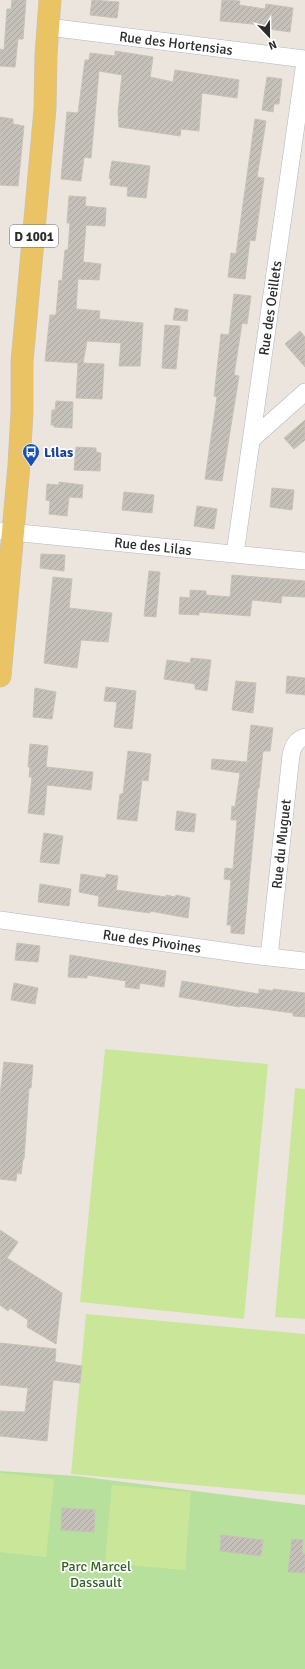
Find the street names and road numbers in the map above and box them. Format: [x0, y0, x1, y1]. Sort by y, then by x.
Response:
street label: Rue des Hortensias [118, 28, 234, 59]
road number: D 1001 [10, 225, 58, 247]
street label: Rue des Oeillets [255, 260, 286, 356]
street label: Rue des Lilas [113, 534, 192, 559]
street label: Rue du Muguet [268, 798, 295, 890]
street label: Rue des Pivoines [102, 926, 202, 957]

